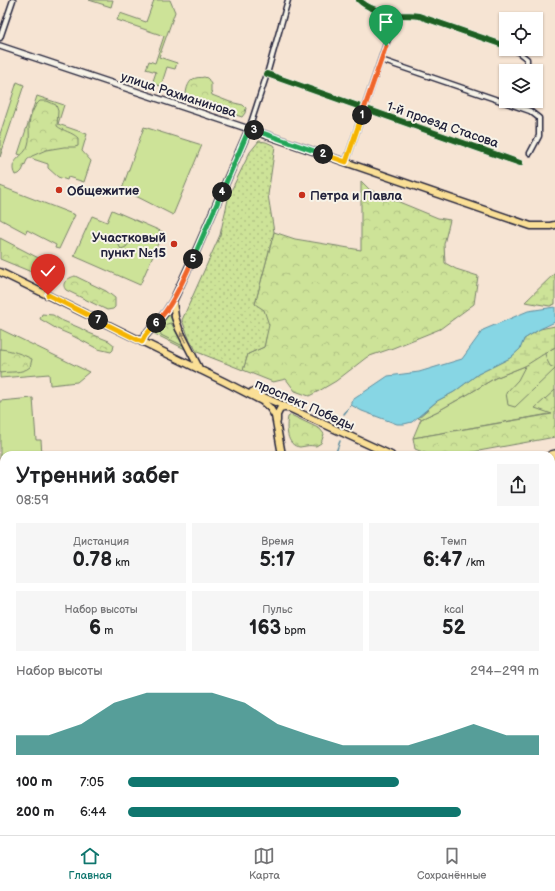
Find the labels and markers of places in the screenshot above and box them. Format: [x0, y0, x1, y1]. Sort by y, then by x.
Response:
pin [369, 5, 403, 46]
pin: 1 [352, 105, 372, 125]
pin: 3 [244, 120, 264, 140]
pin: 2 [313, 144, 333, 164]
pin: 4 [212, 182, 232, 202]
place label: Общежитие [67, 183, 139, 199]
marker: Общежитие [54, 185, 64, 195]
place label: Петра и Павла [310, 188, 403, 204]
marker: Петра и Павла [297, 190, 307, 200]
place label: Участковый пункт №15 [92, 230, 166, 261]
marker: Участковый пункт №15 [169, 239, 179, 249]
pin: 5 [183, 249, 203, 269]
pin [31, 254, 65, 295]
pin: 7 [88, 310, 108, 330]
pin: 6 [146, 313, 166, 333]

